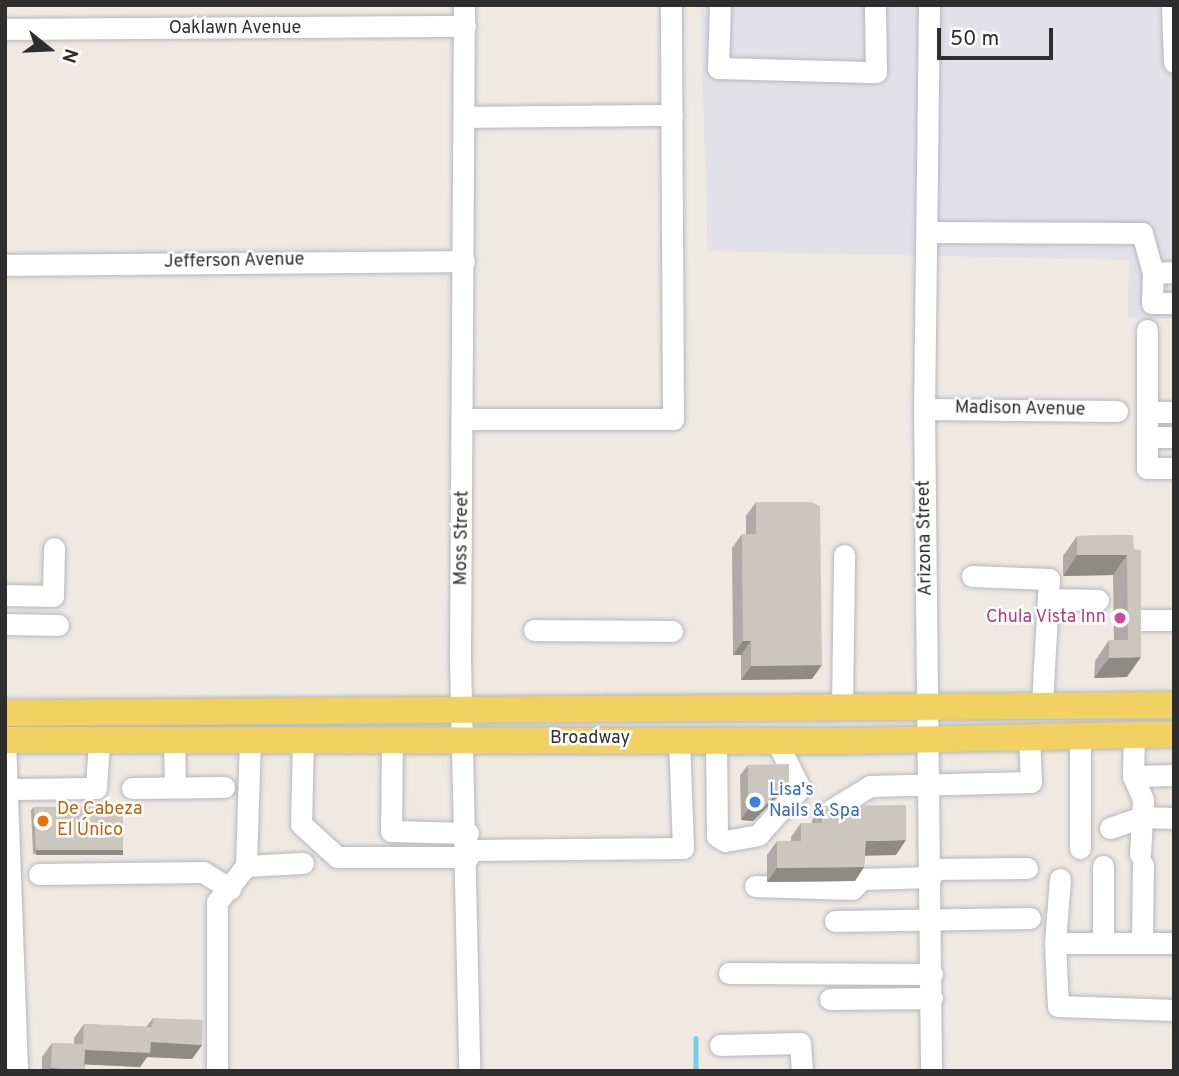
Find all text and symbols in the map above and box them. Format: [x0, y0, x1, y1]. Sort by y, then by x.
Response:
north arrow [14, 14, 84, 84]
scale bar [941, 14, 1056, 58]
street label: Oaklawn Avenue [168, 18, 302, 40]
text: 50 m [950, 26, 999, 53]
text: N [55, 45, 82, 66]
street label: Jefferson Avenue [163, 250, 305, 274]
street label: Madison Avenue [954, 398, 1086, 422]
street label: Arizona Street [914, 480, 938, 596]
street label: Moss Street [451, 490, 475, 586]
place label: Chula Vista Inn [985, 607, 1106, 629]
marker: Chula Vista Inn [1112, 610, 1128, 626]
street label: Broadway [550, 728, 630, 750]
place label: Lisa's Nails & Spa [769, 781, 860, 824]
marker: Lisa's Nails & Spa [747, 794, 763, 810]
place label: De Cabeza El Único [57, 800, 143, 842]
marker: De Cabeza El Único [35, 813, 51, 829]

